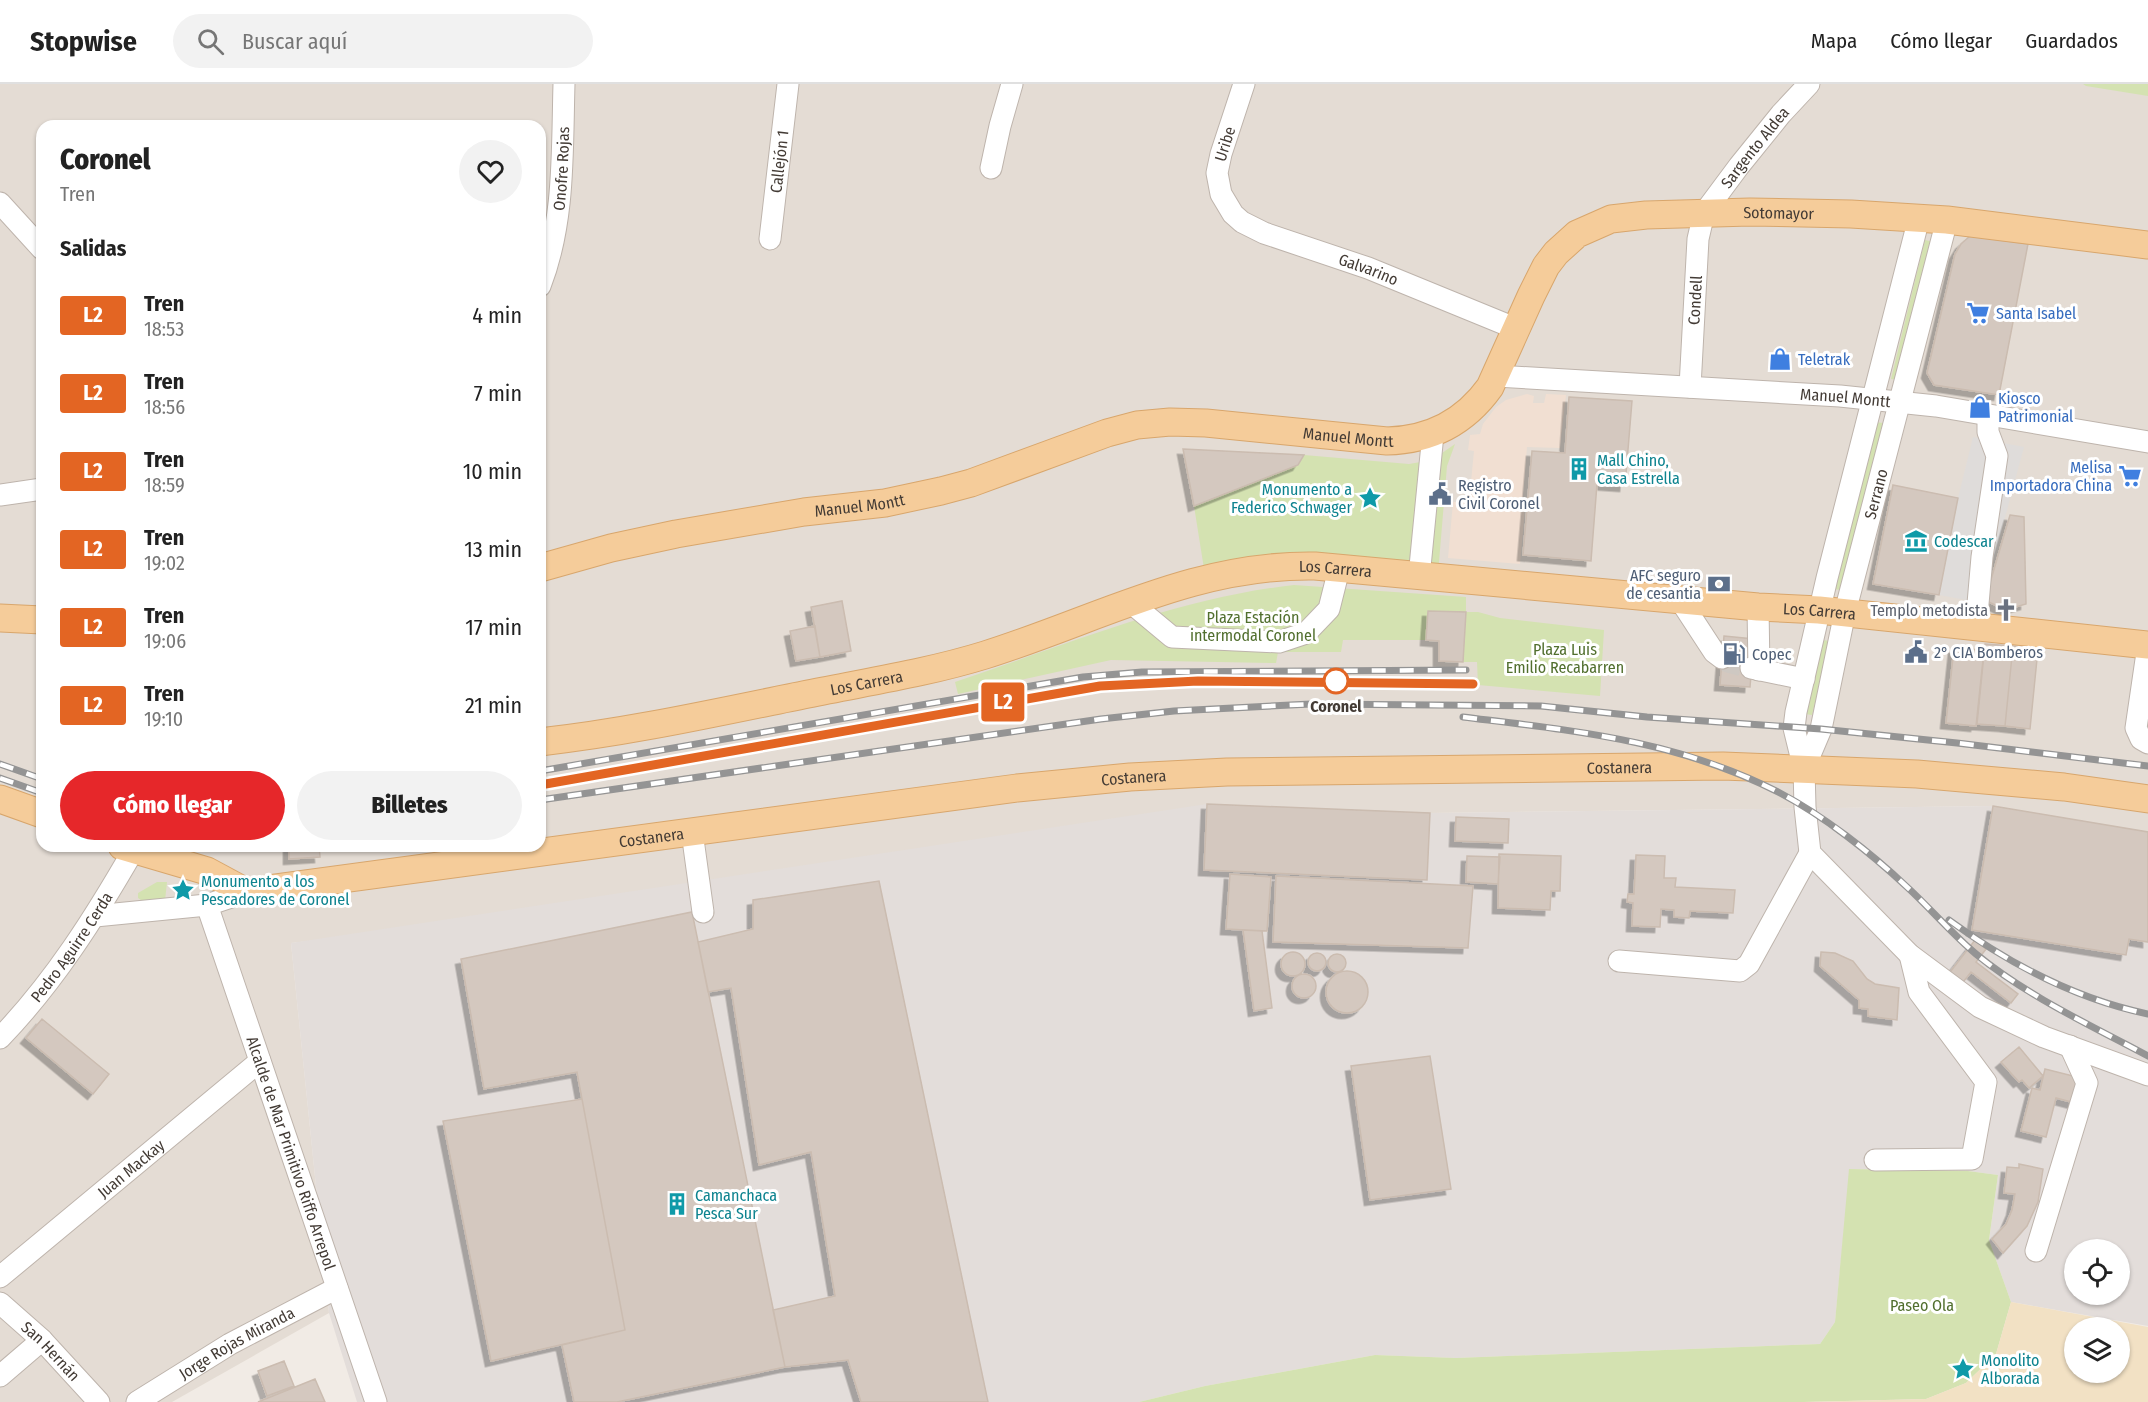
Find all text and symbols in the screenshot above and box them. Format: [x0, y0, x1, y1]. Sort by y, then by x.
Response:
search box [173, 14, 593, 68]
text: Stopwise [30, 25, 137, 58]
icon: search [194, 25, 227, 58]
text: Buscar aquí [242, 28, 347, 55]
text: Mapa [1811, 28, 1857, 54]
text: Cómo llegar [1890, 28, 1992, 54]
text: Guardados [2025, 28, 2118, 54]
street label: Sargento Aldea [1717, 102, 1793, 192]
street label: Uribe [1211, 124, 1239, 164]
street label: Onofre Rojas [549, 126, 573, 212]
street label: Callejón 1 [766, 129, 792, 194]
button: heart [459, 140, 522, 203]
text: Coronel [60, 143, 151, 176]
text: Tren [60, 182, 96, 206]
street label: Sotomayor [1743, 202, 1815, 223]
text: Salidas [60, 235, 126, 262]
street label: Galvarino [1336, 249, 1401, 289]
street label: Condell [1684, 275, 1706, 325]
text: Tren [144, 290, 184, 317]
supermarket icon: Santa Isabel [1965, 300, 1991, 326]
text: L2 [83, 302, 103, 328]
text: 4 min [472, 302, 522, 329]
place label: Santa Isabel [1996, 304, 2076, 323]
text: 18:53 [144, 317, 184, 341]
shop icon: Teletrak [1767, 346, 1793, 372]
place label: Teletrak [1798, 350, 1851, 369]
text: Tren [144, 368, 184, 395]
text: L2 [83, 380, 103, 406]
text: 7 min [474, 380, 522, 407]
street label: Manuel Montt [1800, 384, 1892, 411]
place label: Kiosco Patrimonial [1998, 389, 2073, 426]
shop icon: Kiosco Patrimonial [1967, 394, 1993, 420]
text: 18:56 [144, 395, 185, 419]
street label: Manuel Montt [1302, 423, 1395, 451]
text: Tren [144, 446, 184, 473]
place label: Mall Chino, Casa Estrella [1597, 451, 1680, 488]
building icon: Mall Chino, Casa Estrella [1566, 456, 1592, 482]
text: L2 [83, 458, 103, 484]
text: 10 min [463, 458, 522, 485]
place label: Melisa Importadora China [1990, 458, 2112, 495]
supermarket icon: Melisa Importadora China [2117, 463, 2143, 489]
street label: Serrano [1860, 467, 1891, 521]
text: 18:59 [144, 473, 185, 497]
place label: Registro Civil Coronel [1458, 476, 1540, 513]
place label: Monumento a Federico Schwager [1231, 480, 1352, 517]
public building icon: Registro Civil Coronel [1427, 481, 1453, 507]
place icon: Monumento a Federico Schwager [1357, 485, 1383, 511]
street label: Manuel Montt [813, 489, 907, 520]
text: Tren [144, 524, 184, 551]
museum icon: Codescar [1903, 528, 1929, 554]
place label: Codescar [1934, 532, 1994, 551]
text: L2 [83, 536, 103, 562]
text: 13 min [464, 536, 522, 563]
text: 19:02 [144, 551, 185, 575]
street label: Los Carrera [1299, 556, 1373, 581]
place label: AFC seguro de cesantia [1626, 566, 1701, 603]
bank icon: AFC seguro de cesantia [1706, 571, 1732, 597]
church icon: Templo metodista [1993, 597, 2019, 623]
street label: Los Carrera [1782, 599, 1857, 623]
place label: Templo metodista [1870, 601, 1988, 620]
text: Tren [144, 602, 184, 629]
park label: Plaza Estación intermodal Coronel [1190, 608, 1316, 645]
text: L2 [83, 614, 103, 640]
text: 17 min [465, 614, 522, 641]
text: 19:06 [144, 629, 186, 653]
public building icon: 2° CIA Bomberos [1903, 639, 1929, 665]
park label: Plaza Luis Emilio Recabarren [1506, 640, 1624, 677]
fuel station icon: Copec [1721, 641, 1747, 667]
place label: 2° CIA Bomberos [1934, 643, 2043, 662]
place label: Copec [1752, 645, 1792, 664]
street label: Los Carrera [829, 666, 904, 699]
marker: Coronel [1323, 668, 1349, 694]
text: Tren [144, 680, 184, 707]
line badge: L2 [976, 682, 1030, 722]
text: L2 [993, 689, 1013, 715]
text: L2 [83, 692, 103, 718]
text: 21 min [465, 692, 522, 719]
place label: Coronel [1310, 697, 1362, 716]
text: 19:10 [144, 707, 183, 731]
street label: Costanera [1587, 757, 1652, 777]
street label: Costanera [1100, 766, 1167, 789]
button: Cómo llegar [60, 771, 285, 840]
button: Billetes [297, 771, 522, 840]
street label: Costanera [618, 824, 685, 851]
place label: Monumento a los Pescadores de Coronel [201, 872, 349, 909]
place icon: Monumento a los Pescadores de Coronel [170, 877, 196, 903]
street label: Pedro Aguirre Cerda [27, 888, 116, 1006]
street label: Alcalde de Mar Primitivo Riffo Arrepol [243, 1034, 340, 1272]
street label: Juan Mackay [94, 1135, 169, 1202]
place label: Camanchaca Pesca Sur [695, 1186, 777, 1223]
building icon: Camanchaca Pesca Sur [664, 1191, 690, 1217]
map controls [2064, 1239, 2130, 1383]
button: locate [2064, 1239, 2130, 1305]
park label: Paseo Ola [1890, 1296, 1954, 1315]
street label: Jorge Rojas Miranda [175, 1302, 298, 1383]
street label: San Hernán [18, 1317, 84, 1385]
button: layers [2064, 1317, 2130, 1383]
place label: Monolito Alborada [1981, 1351, 2040, 1388]
place icon: Monolito Alborada [1950, 1356, 1976, 1382]

